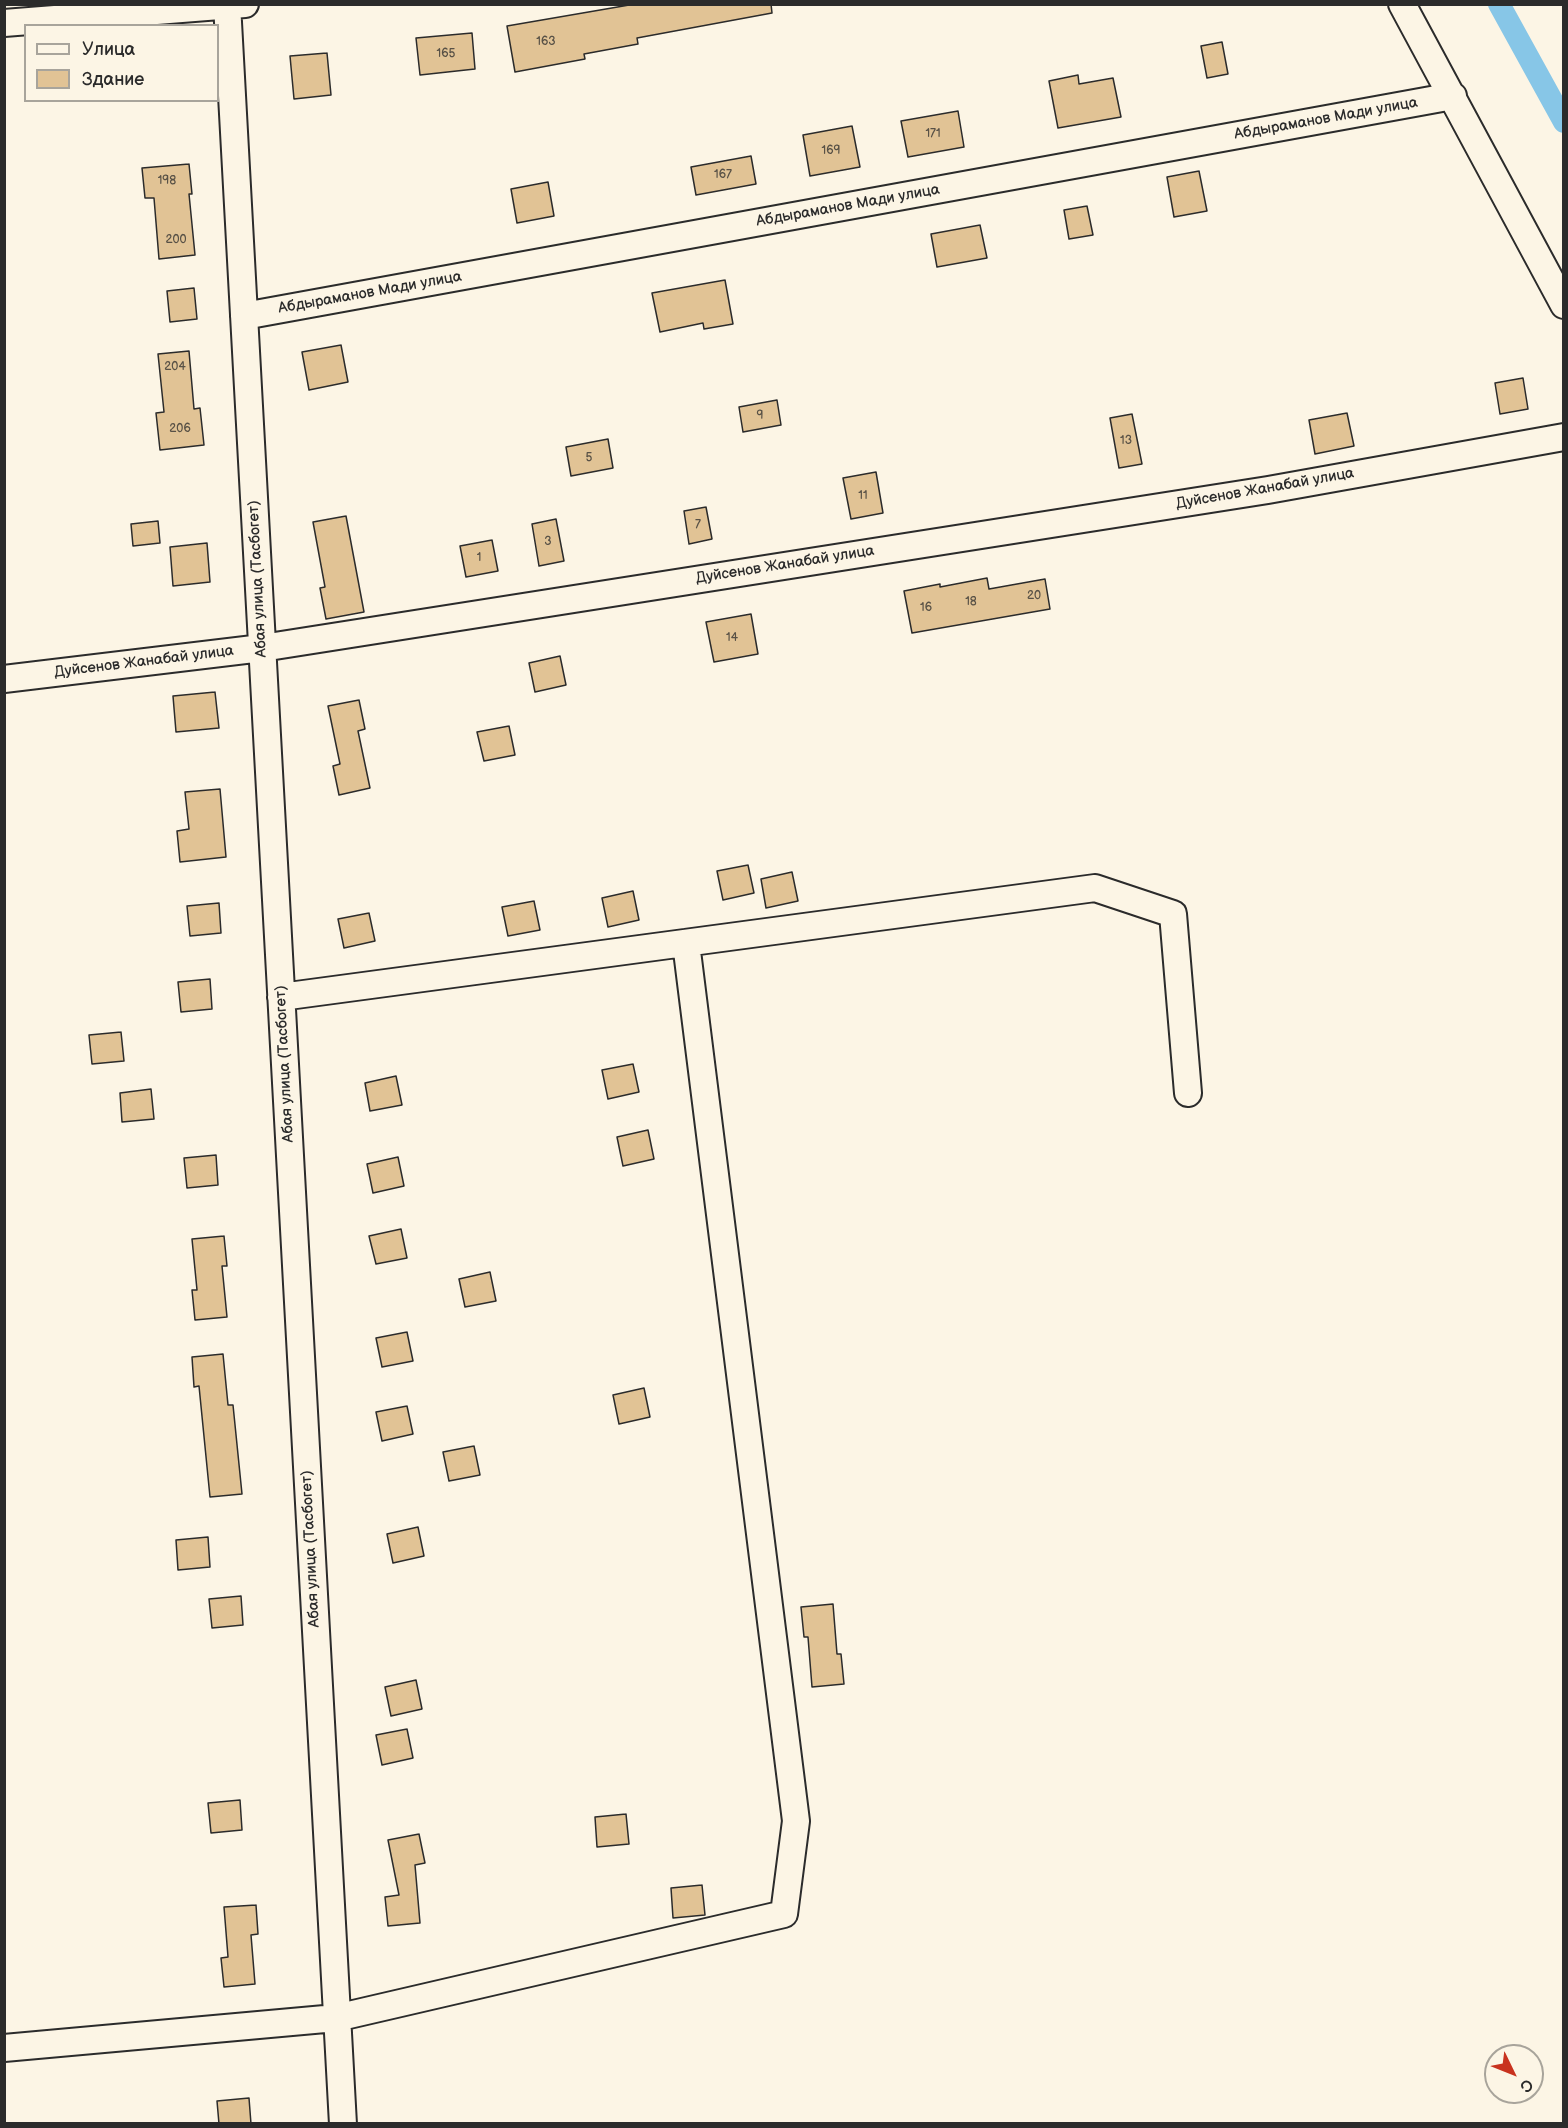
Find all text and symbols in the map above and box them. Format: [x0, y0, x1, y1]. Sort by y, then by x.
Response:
legend [24, 24, 219, 102]
house number: 163 [536, 35, 556, 49]
text: Улица [82, 39, 135, 60]
house number: 165 [437, 47, 455, 61]
text: Здание [82, 69, 144, 90]
street label: Абдыраманов Мади улица [1233, 94, 1419, 144]
house number: 171 [925, 127, 941, 141]
house number: 169 [822, 144, 840, 158]
house number: 167 [714, 168, 732, 182]
house number: 198 [158, 174, 176, 188]
street label: Абдыраманов Мади улица [755, 181, 941, 231]
house number: 200 [165, 233, 187, 247]
street label: Абдыраманов Мади улица [277, 268, 463, 318]
house number: 204 [164, 360, 186, 374]
house number: 9 [757, 409, 763, 423]
house number: 206 [169, 422, 191, 436]
house number: 13 [1120, 434, 1132, 448]
house number: 5 [586, 451, 592, 465]
street label: Дуйсенов Жанабай улица [1175, 464, 1355, 514]
house number: 11 [858, 489, 868, 503]
street label: Абая улица (Тасбогет) [245, 500, 271, 658]
house number: 7 [695, 518, 701, 532]
house number: 3 [544, 535, 552, 549]
street label: Дуйсенов Жанабай улица [694, 542, 876, 588]
house number: 1 [477, 551, 481, 565]
house number: 20 [1027, 589, 1041, 603]
house number: 18 [965, 595, 977, 609]
house number: 16 [920, 601, 932, 615]
house number: 14 [726, 631, 738, 645]
street label: Дуйсенов Жанабай улица [53, 642, 235, 682]
street label: Абая улица (Тасбогет) [272, 985, 298, 1143]
street label: Абая улица (Тасбогет) [298, 1470, 324, 1628]
north arrow [1484, 2044, 1544, 2104]
text: С [1515, 2075, 1537, 2096]

